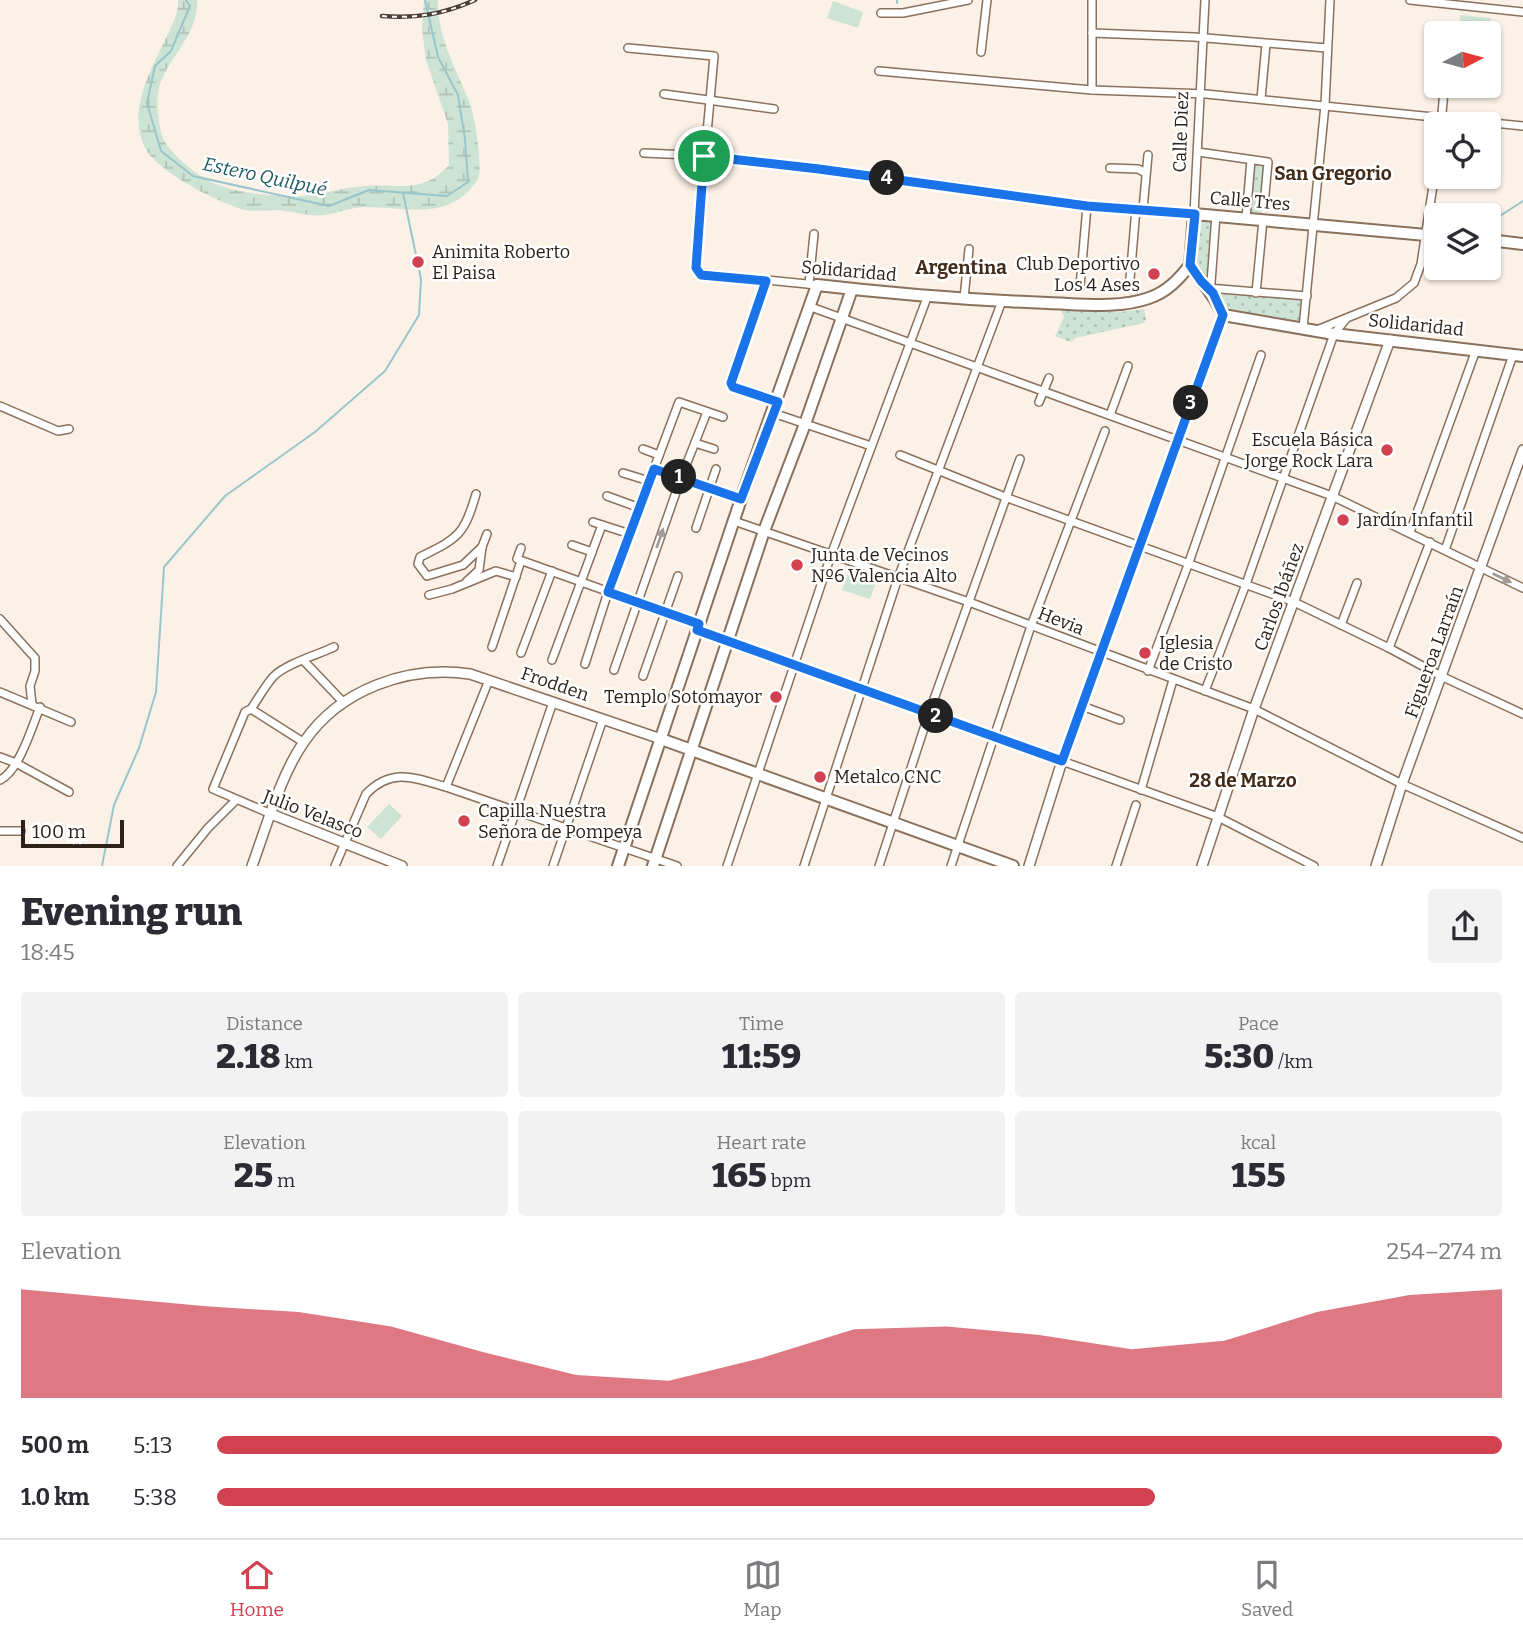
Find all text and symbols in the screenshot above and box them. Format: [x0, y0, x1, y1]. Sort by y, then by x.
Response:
north arrow [1424, 21, 1502, 98]
map controls [1424, 21, 1501, 280]
street label: Calle Diez [1169, 91, 1193, 173]
button: locate [1424, 112, 1501, 189]
pin [674, 126, 734, 186]
icon: arrive [685, 137, 723, 175]
water label: Estero Quilpué [201, 152, 329, 201]
pin: 4 [870, 160, 904, 196]
district label: San Gregorio [1274, 162, 1392, 185]
text: 4 [881, 166, 892, 189]
street label: Calle Tres [1209, 187, 1291, 215]
button: layers [1424, 203, 1501, 280]
place label: Animita Roberto El Paisa [432, 241, 570, 284]
place label: Club Deportivo Los 4 Ases [1016, 253, 1140, 296]
marker: Animita Roberto El Paisa [410, 254, 426, 270]
street label: Solidaridad [800, 256, 898, 286]
district label: Argentina [915, 256, 1007, 279]
marker: Club Deportivo Los 4 Ases [1146, 266, 1162, 282]
street label: Solidaridad [1367, 309, 1465, 341]
pin: 3 [1174, 386, 1208, 420]
text: 3 [1185, 391, 1196, 414]
place label: Escuela Básica Jorge Rock Lara [1244, 429, 1373, 472]
marker: Escuela Básica Jorge Rock Lara [1379, 442, 1395, 458]
pin: 1 [662, 460, 696, 494]
text: 1 [674, 465, 683, 488]
place label: Jardín Infantil [1356, 509, 1473, 531]
marker: Jardín Infantil [1335, 512, 1351, 528]
one-way arrow [655, 528, 666, 549]
street label: Carlos Ibáñez [1249, 540, 1309, 654]
place label: Junta de Vecinos Nº6 Valencia Alto [810, 544, 957, 587]
marker: Junta de Vecinos Nº6 Valencia Alto [789, 557, 805, 573]
one-way arrow [1492, 572, 1512, 584]
street label: Figueroa Larraín [1400, 582, 1468, 721]
street label: Hevia [1035, 602, 1087, 640]
place label: Iglesia de Cristo [1159, 632, 1233, 675]
marker: Iglesia de Cristo [1137, 645, 1153, 661]
street label: Frodden [518, 662, 592, 706]
place label: Templo Sotomayor [604, 686, 762, 708]
marker: Templo Sotomayor [768, 689, 784, 705]
pin: 2 [918, 698, 954, 734]
text: 2 [930, 704, 941, 727]
place label: Metalco CNC [834, 766, 941, 788]
marker: Metalco CNC [812, 769, 828, 785]
district label: 28 de Marzo [1189, 769, 1297, 792]
street label: Julio Velasco [259, 785, 366, 843]
place label: Capilla Nuestra Señora de Pompeya [478, 800, 642, 843]
marker: Capilla Nuestra Señora de Pompeya [456, 813, 472, 829]
scale bar [21, 817, 124, 849]
text: 100 m [32, 820, 86, 843]
text: Evening run [21, 889, 242, 935]
button: share [1428, 889, 1502, 963]
text: 18:45 [21, 938, 75, 966]
text: Distance [226, 1012, 303, 1035]
text: Time [739, 1012, 784, 1035]
text: Pace [1238, 1012, 1279, 1035]
text: 2.18 [216, 1035, 281, 1077]
text: 11:59 [722, 1035, 801, 1077]
text: 5:30 [1204, 1035, 1274, 1077]
text: km [281, 1050, 313, 1073]
text: /km [1274, 1050, 1313, 1073]
text: Elevation [223, 1131, 306, 1154]
text: Heart rate [717, 1131, 806, 1154]
text: kcal [1241, 1131, 1276, 1154]
text: 25 [234, 1154, 273, 1196]
text: 165 [712, 1154, 767, 1196]
text: 155 [1231, 1154, 1286, 1196]
text: m [273, 1169, 295, 1192]
text: bpm [767, 1169, 811, 1192]
text: Elevation [21, 1237, 121, 1265]
text: 254–274 m [1386, 1237, 1502, 1265]
text: 500 m [21, 1431, 89, 1459]
text: 5:13 [133, 1431, 173, 1459]
text: 1.0 km [21, 1483, 90, 1511]
text: 5:38 [133, 1483, 177, 1511]
tab: Home [230, 1556, 284, 1621]
tab: Map [743, 1556, 782, 1621]
tab: Saved [1241, 1556, 1293, 1621]

